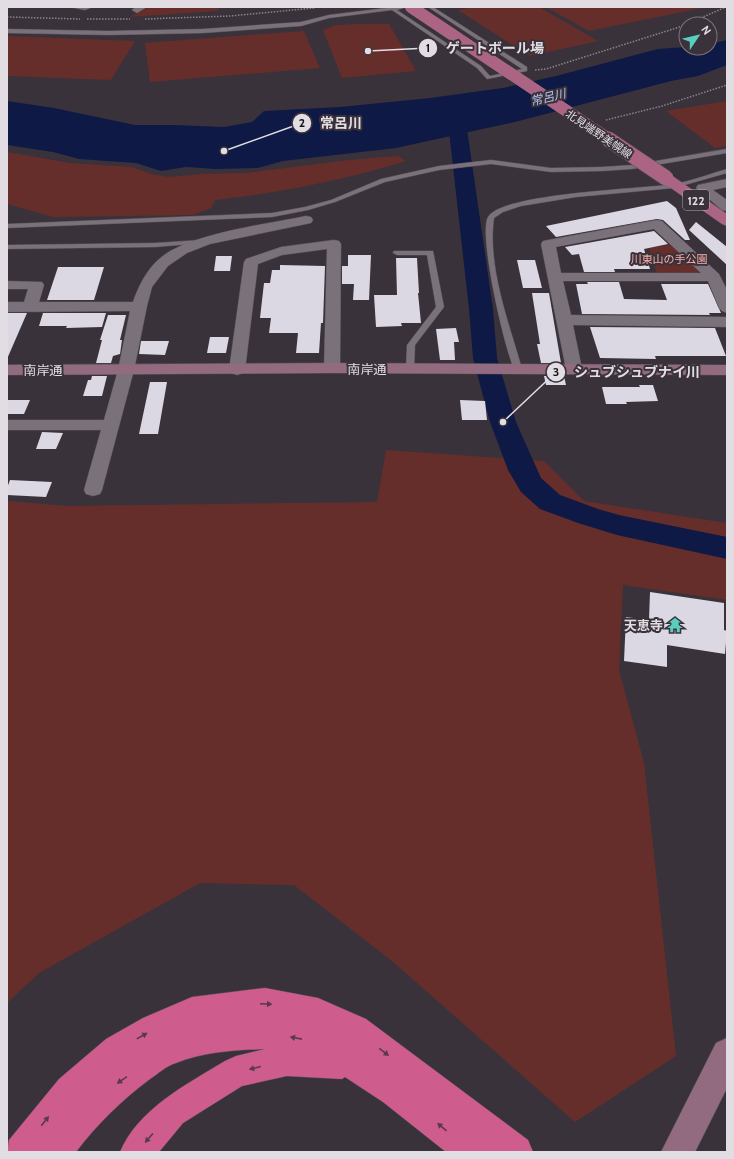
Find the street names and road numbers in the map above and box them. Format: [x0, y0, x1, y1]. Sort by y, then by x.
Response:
street label: 北見端野美幌線 [563, 107, 635, 161]
road number: 122 [683, 190, 709, 210]
street label: 南岸通 [347, 361, 387, 377]
street label: 南岸通 [23, 362, 63, 378]

